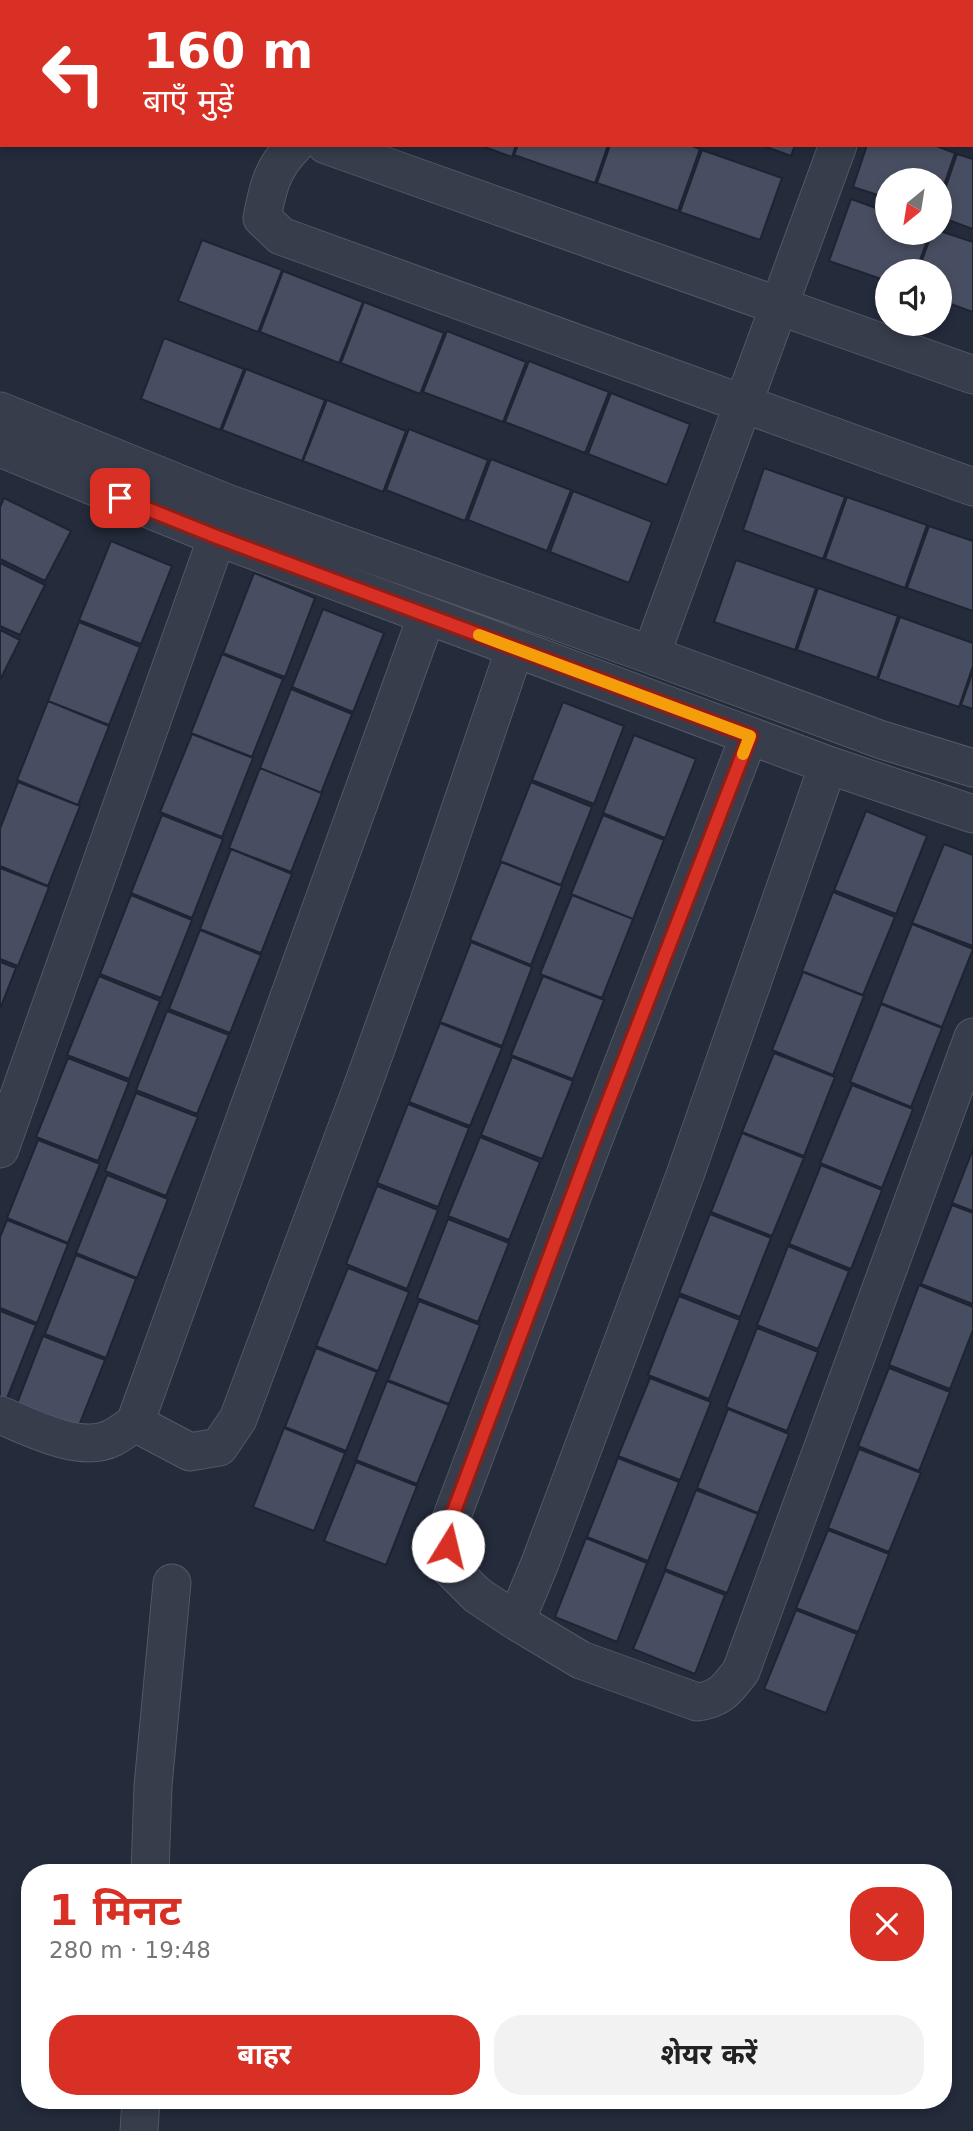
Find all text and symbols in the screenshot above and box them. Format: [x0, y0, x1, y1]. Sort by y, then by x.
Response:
text: 160 m [143, 23, 313, 80]
icon: left [28, 28, 119, 119]
text: बाएँ मुड़ें [143, 82, 234, 120]
north arrow [875, 168, 952, 245]
map controls [875, 168, 952, 336]
button: sound [875, 259, 952, 336]
pin [90, 468, 150, 528]
icon: arrive [101, 479, 139, 517]
position arrow [411, 1509, 485, 1583]
text: 1 मिनट [49, 1886, 181, 1935]
button: close [850, 1887, 924, 1961]
text: 280 m · 19:48 [49, 1937, 211, 1963]
button: बाहर [49, 2015, 480, 2095]
button: शेयर करें [494, 2015, 924, 2095]

